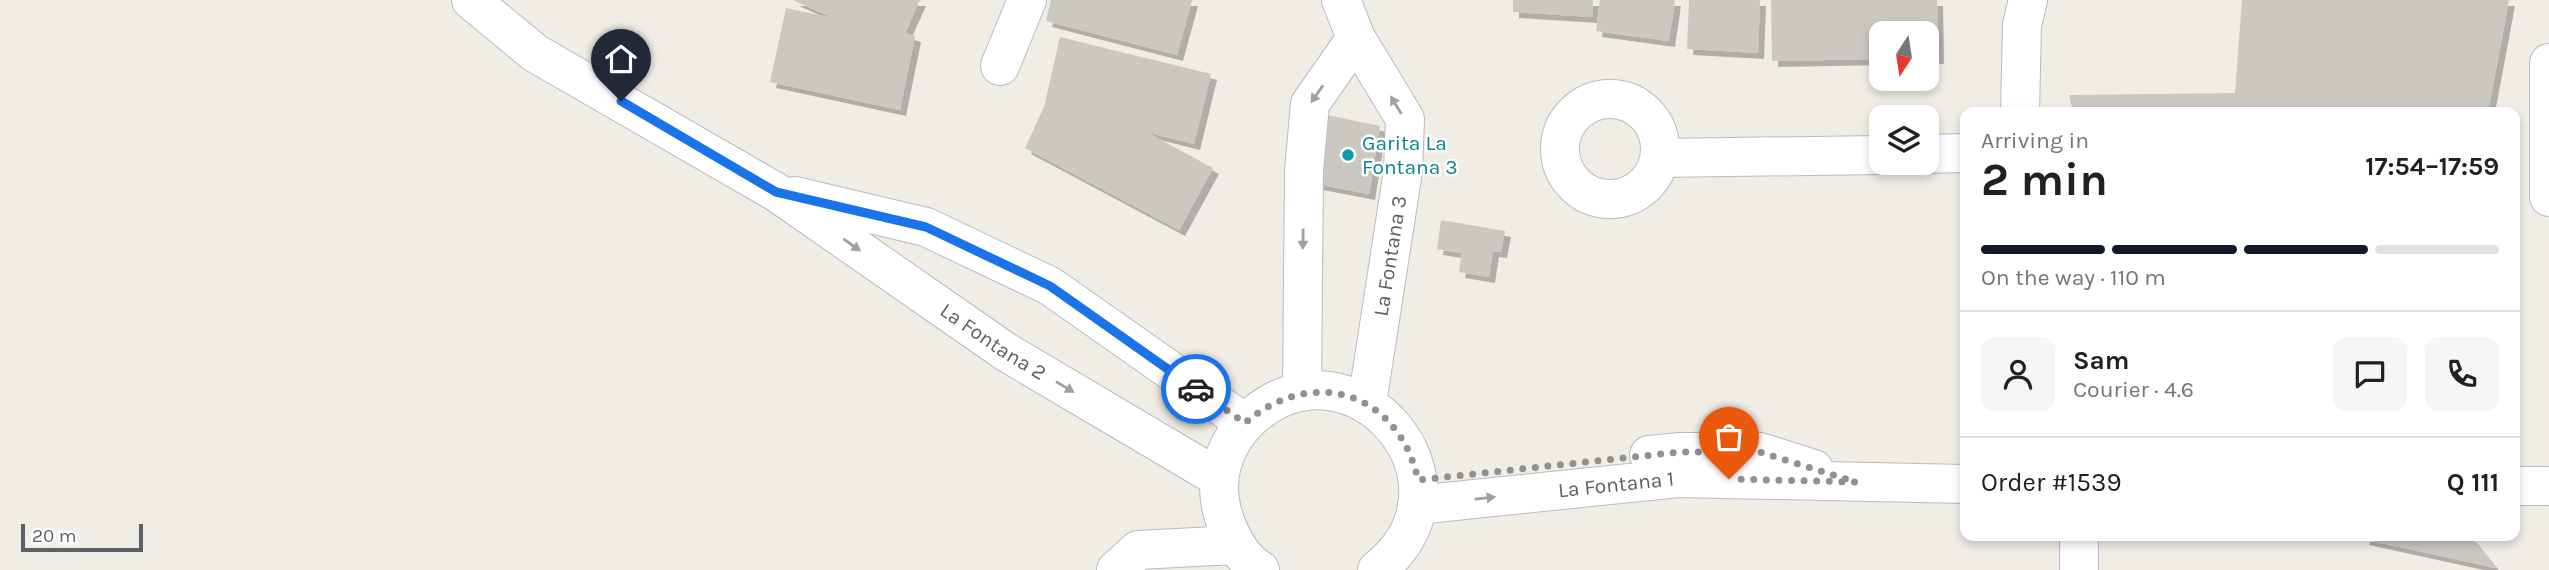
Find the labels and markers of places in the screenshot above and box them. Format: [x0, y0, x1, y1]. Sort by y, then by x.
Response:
pin [591, 29, 651, 101]
place label: Garita La Fontana 3 [1362, 131, 1458, 179]
marker: Garita La Fontana 3 [1340, 147, 1356, 163]
pin [1699, 407, 1759, 479]

